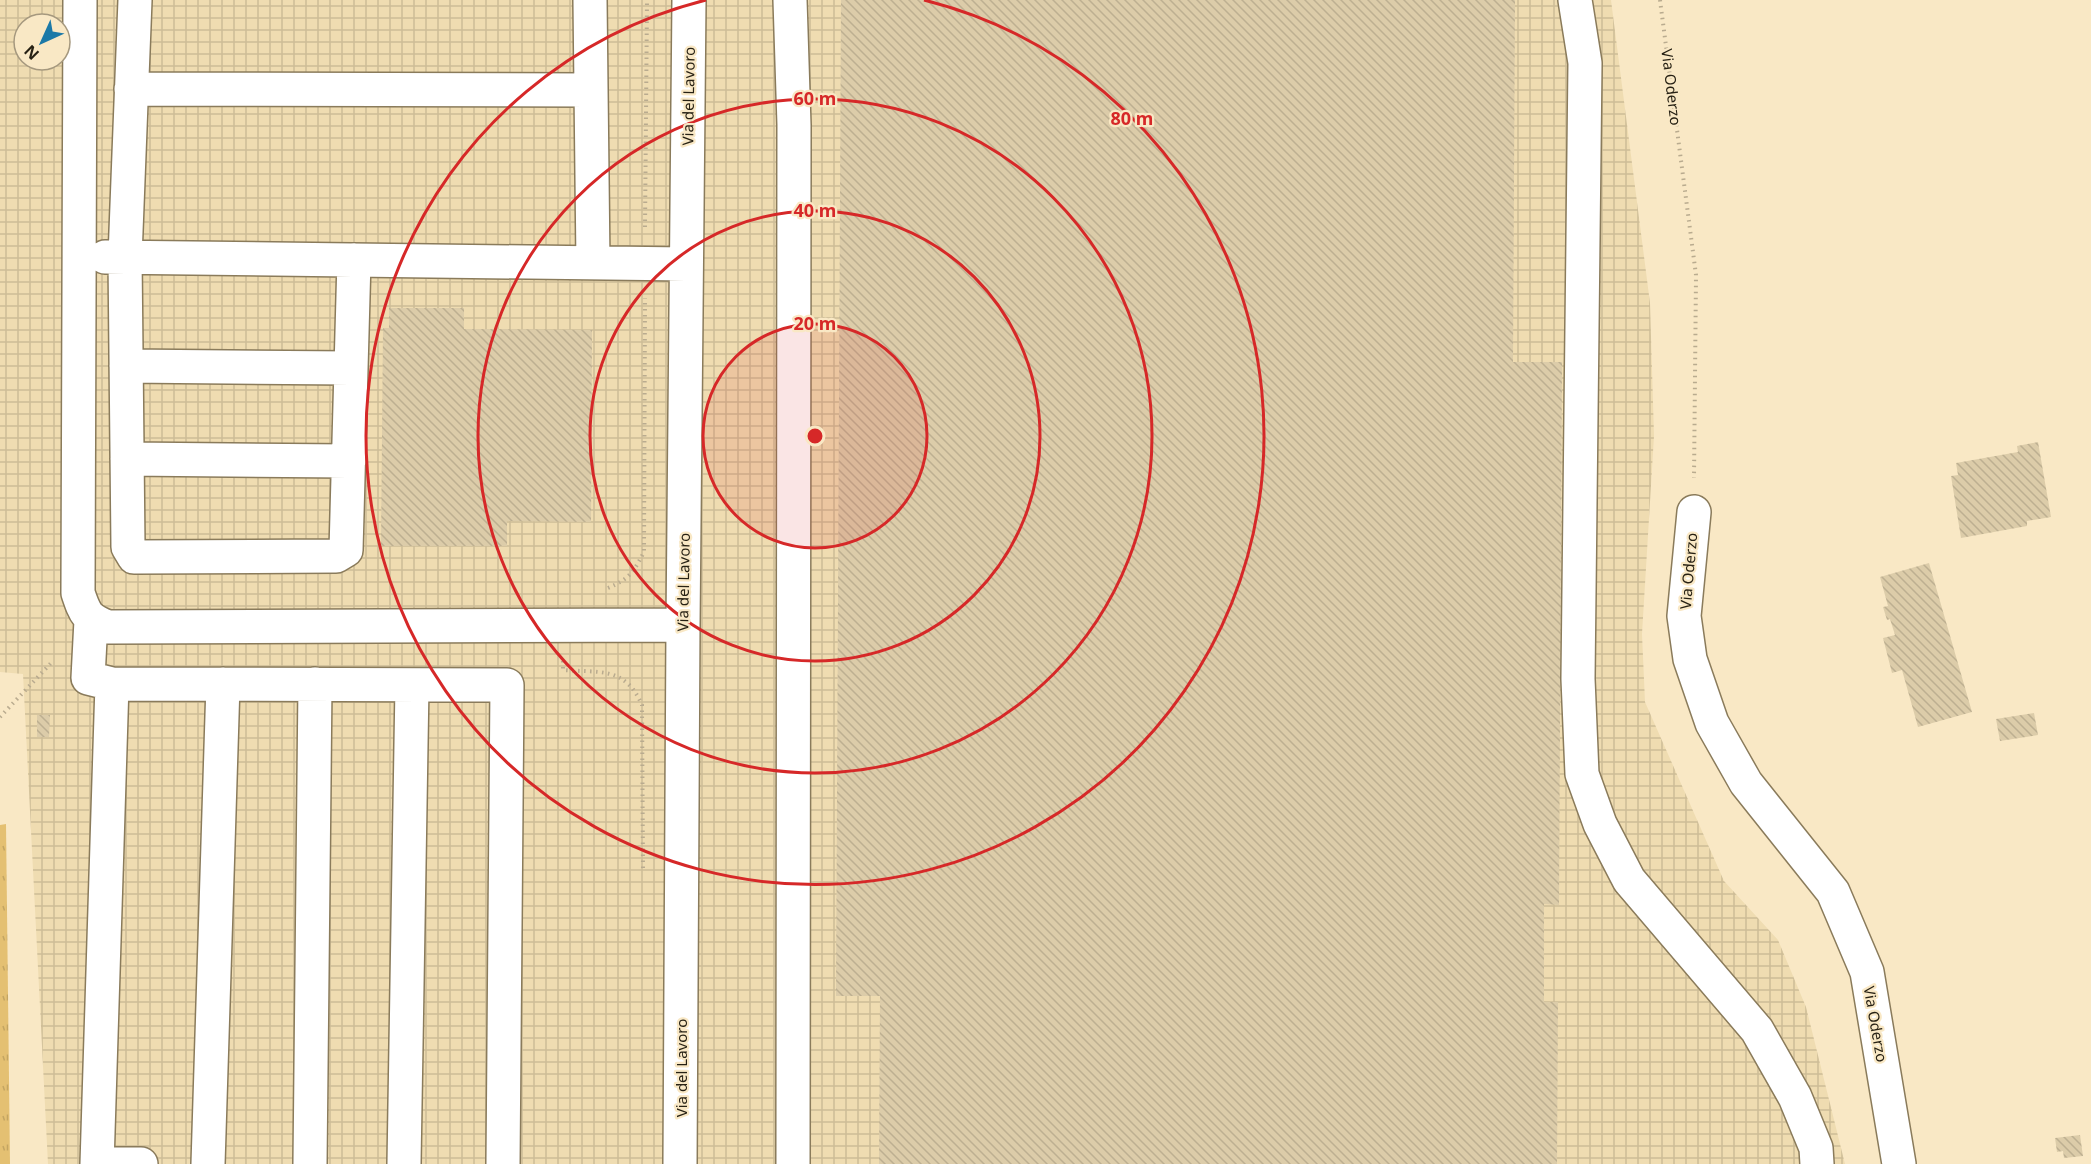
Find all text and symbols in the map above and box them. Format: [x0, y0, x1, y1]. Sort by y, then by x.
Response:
north arrow [12, 12, 72, 72]
text: N [19, 40, 44, 65]
street label: Via del Lavoro [677, 47, 699, 145]
street label: Via Oderzo [1657, 48, 1687, 126]
text: 60 m [794, 86, 836, 110]
text: 80 m [1111, 106, 1153, 130]
text: 40 m [794, 198, 836, 222]
text: 20 m [794, 311, 836, 335]
centre of rings [805, 426, 825, 446]
street label: Via Oderzo [1675, 532, 1701, 610]
street label: Via del Lavoro [672, 533, 694, 631]
street label: Via Oderzo [1859, 984, 1893, 1064]
street label: Via del Lavoro [671, 1019, 691, 1117]

